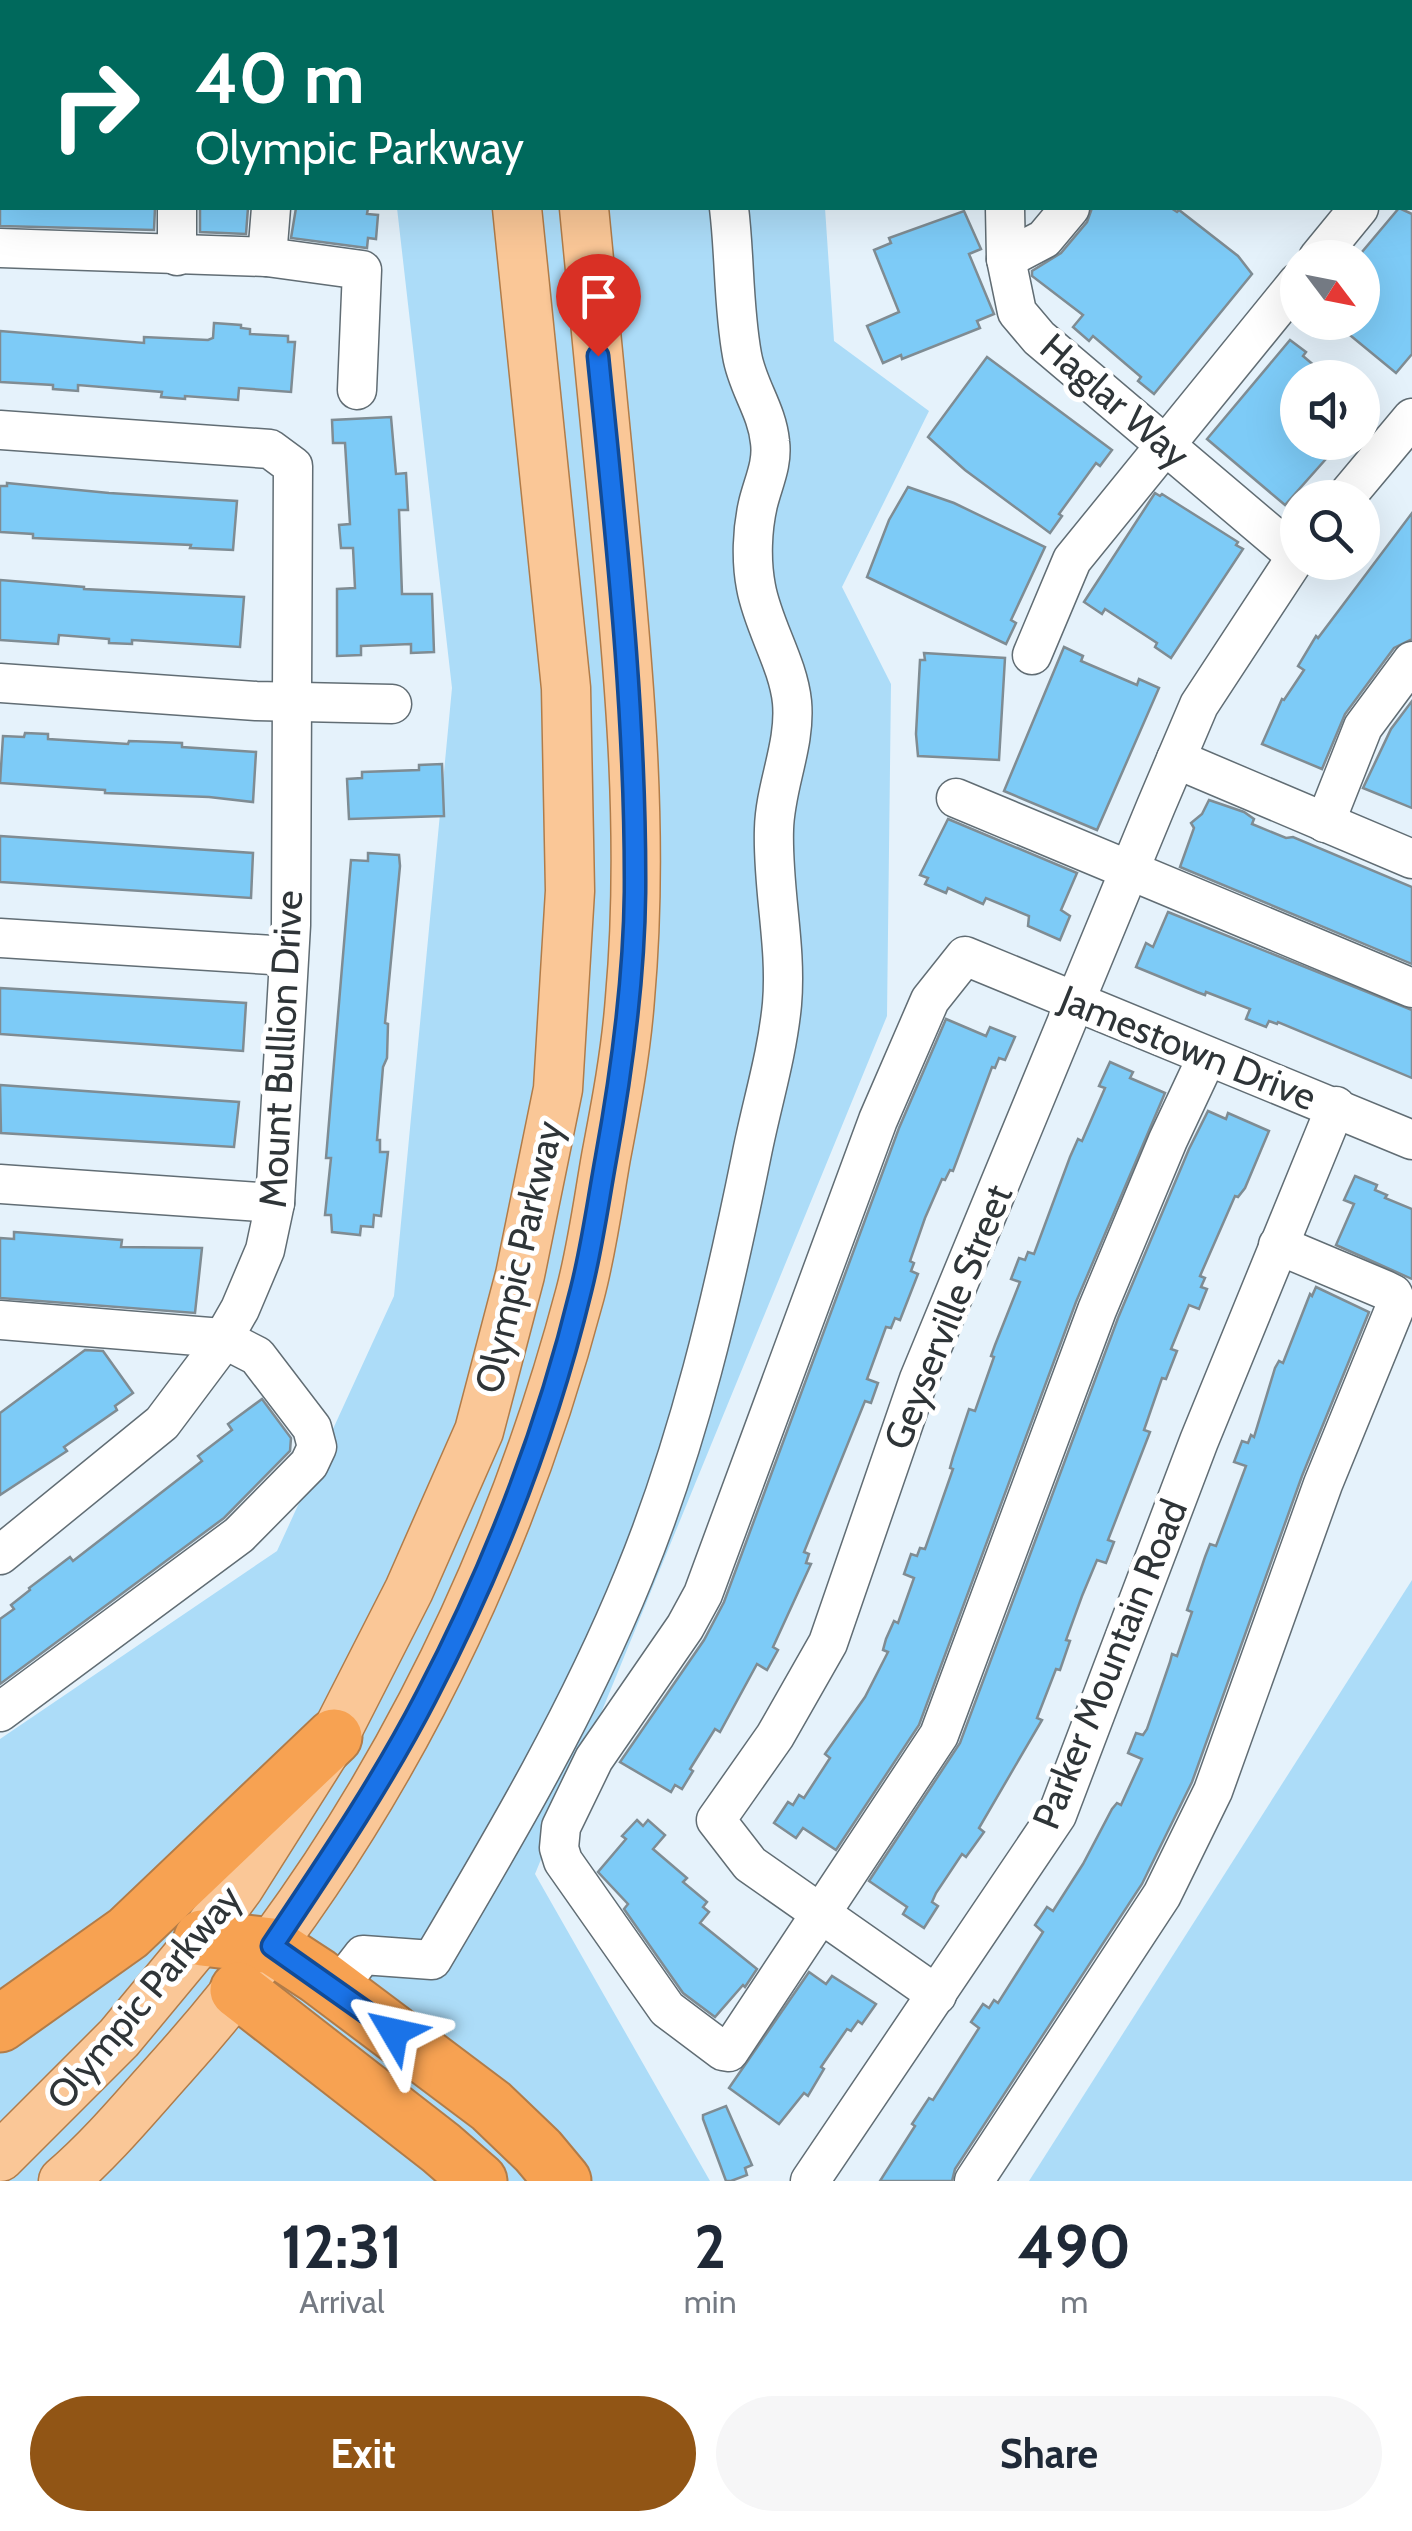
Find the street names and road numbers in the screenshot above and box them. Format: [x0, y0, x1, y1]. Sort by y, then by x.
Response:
street label: Haglar Way [1031, 323, 1200, 478]
street label: Mount Bullion Drive [249, 889, 312, 1209]
street label: Jamestown Drive [1052, 974, 1323, 1120]
street label: Olympic Parkway [464, 1116, 573, 1398]
street label: Geyserville Street [873, 1178, 1022, 1456]
street label: Parker Mountain Road [1022, 1492, 1197, 1835]
street label: Olympic Parkway [36, 1875, 251, 2118]

